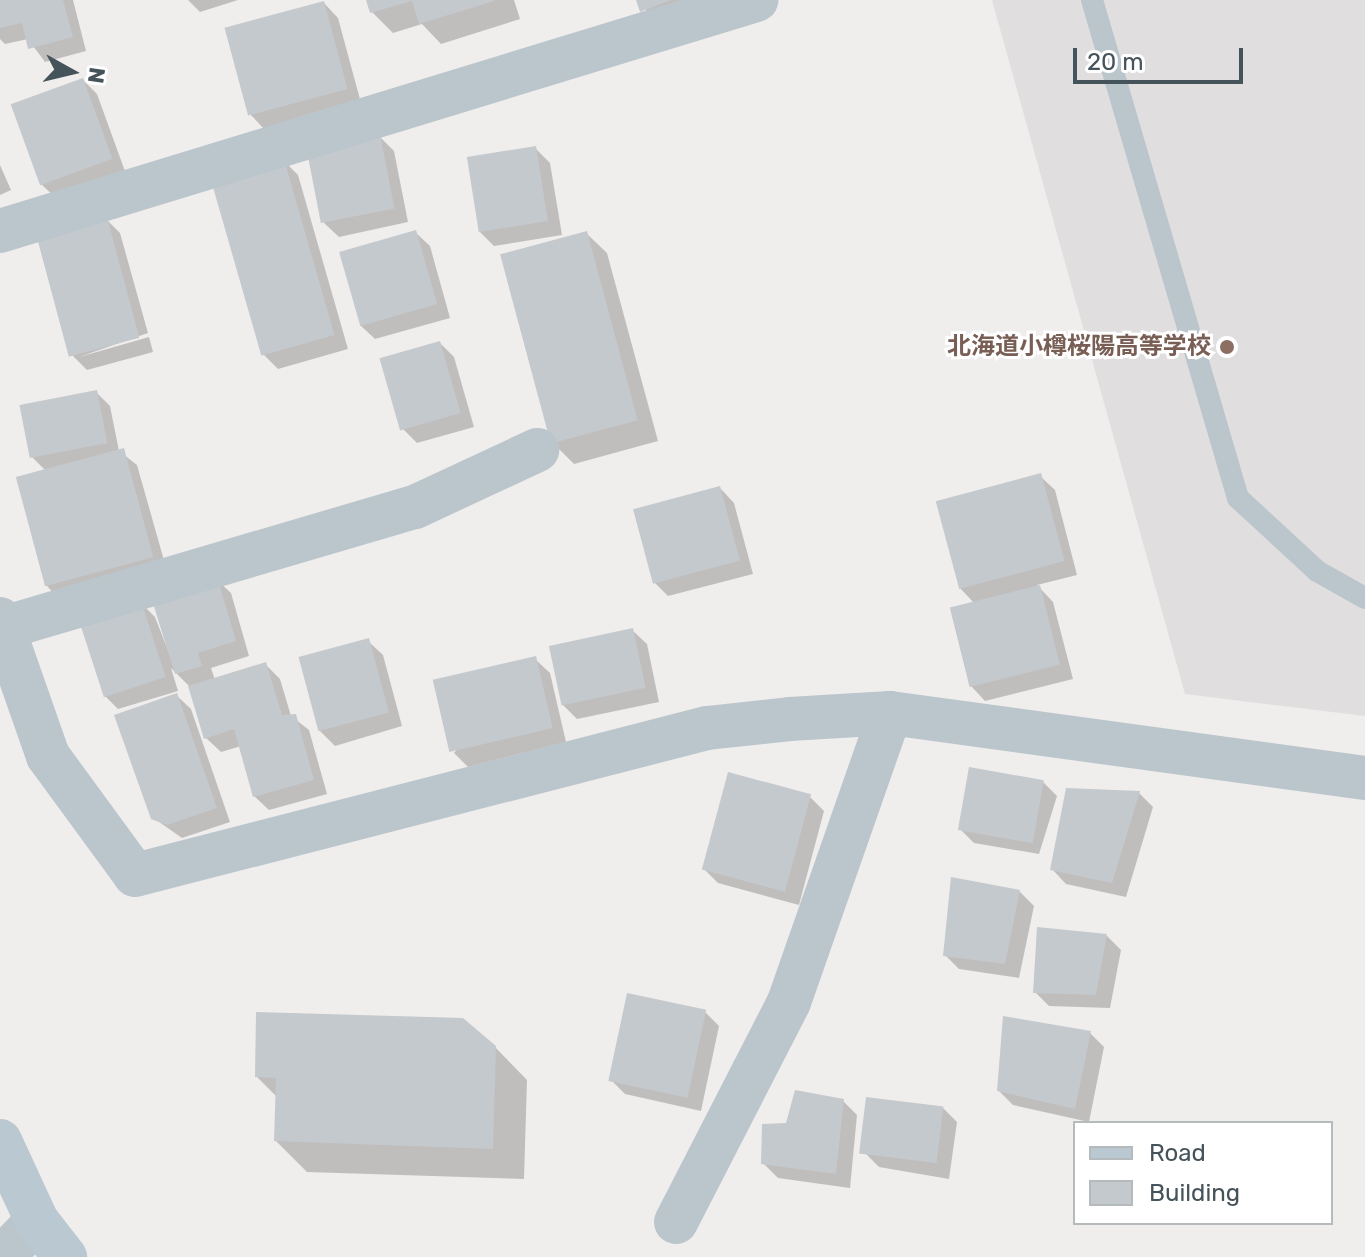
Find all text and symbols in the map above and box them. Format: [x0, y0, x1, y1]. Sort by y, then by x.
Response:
north arrow [32, 32, 112, 112]
scale bar [1077, 32, 1247, 82]
text: 20 m [1087, 48, 1144, 76]
text: N [82, 66, 111, 85]
place label: 北海道小樽桜陽高等学校 [947, 333, 1211, 361]
marker: 北海道小樽桜陽高等学校 [1218, 338, 1236, 356]
legend [1073, 1121, 1333, 1225]
text: Road [1149, 1139, 1206, 1167]
text: Building [1149, 1179, 1240, 1207]

